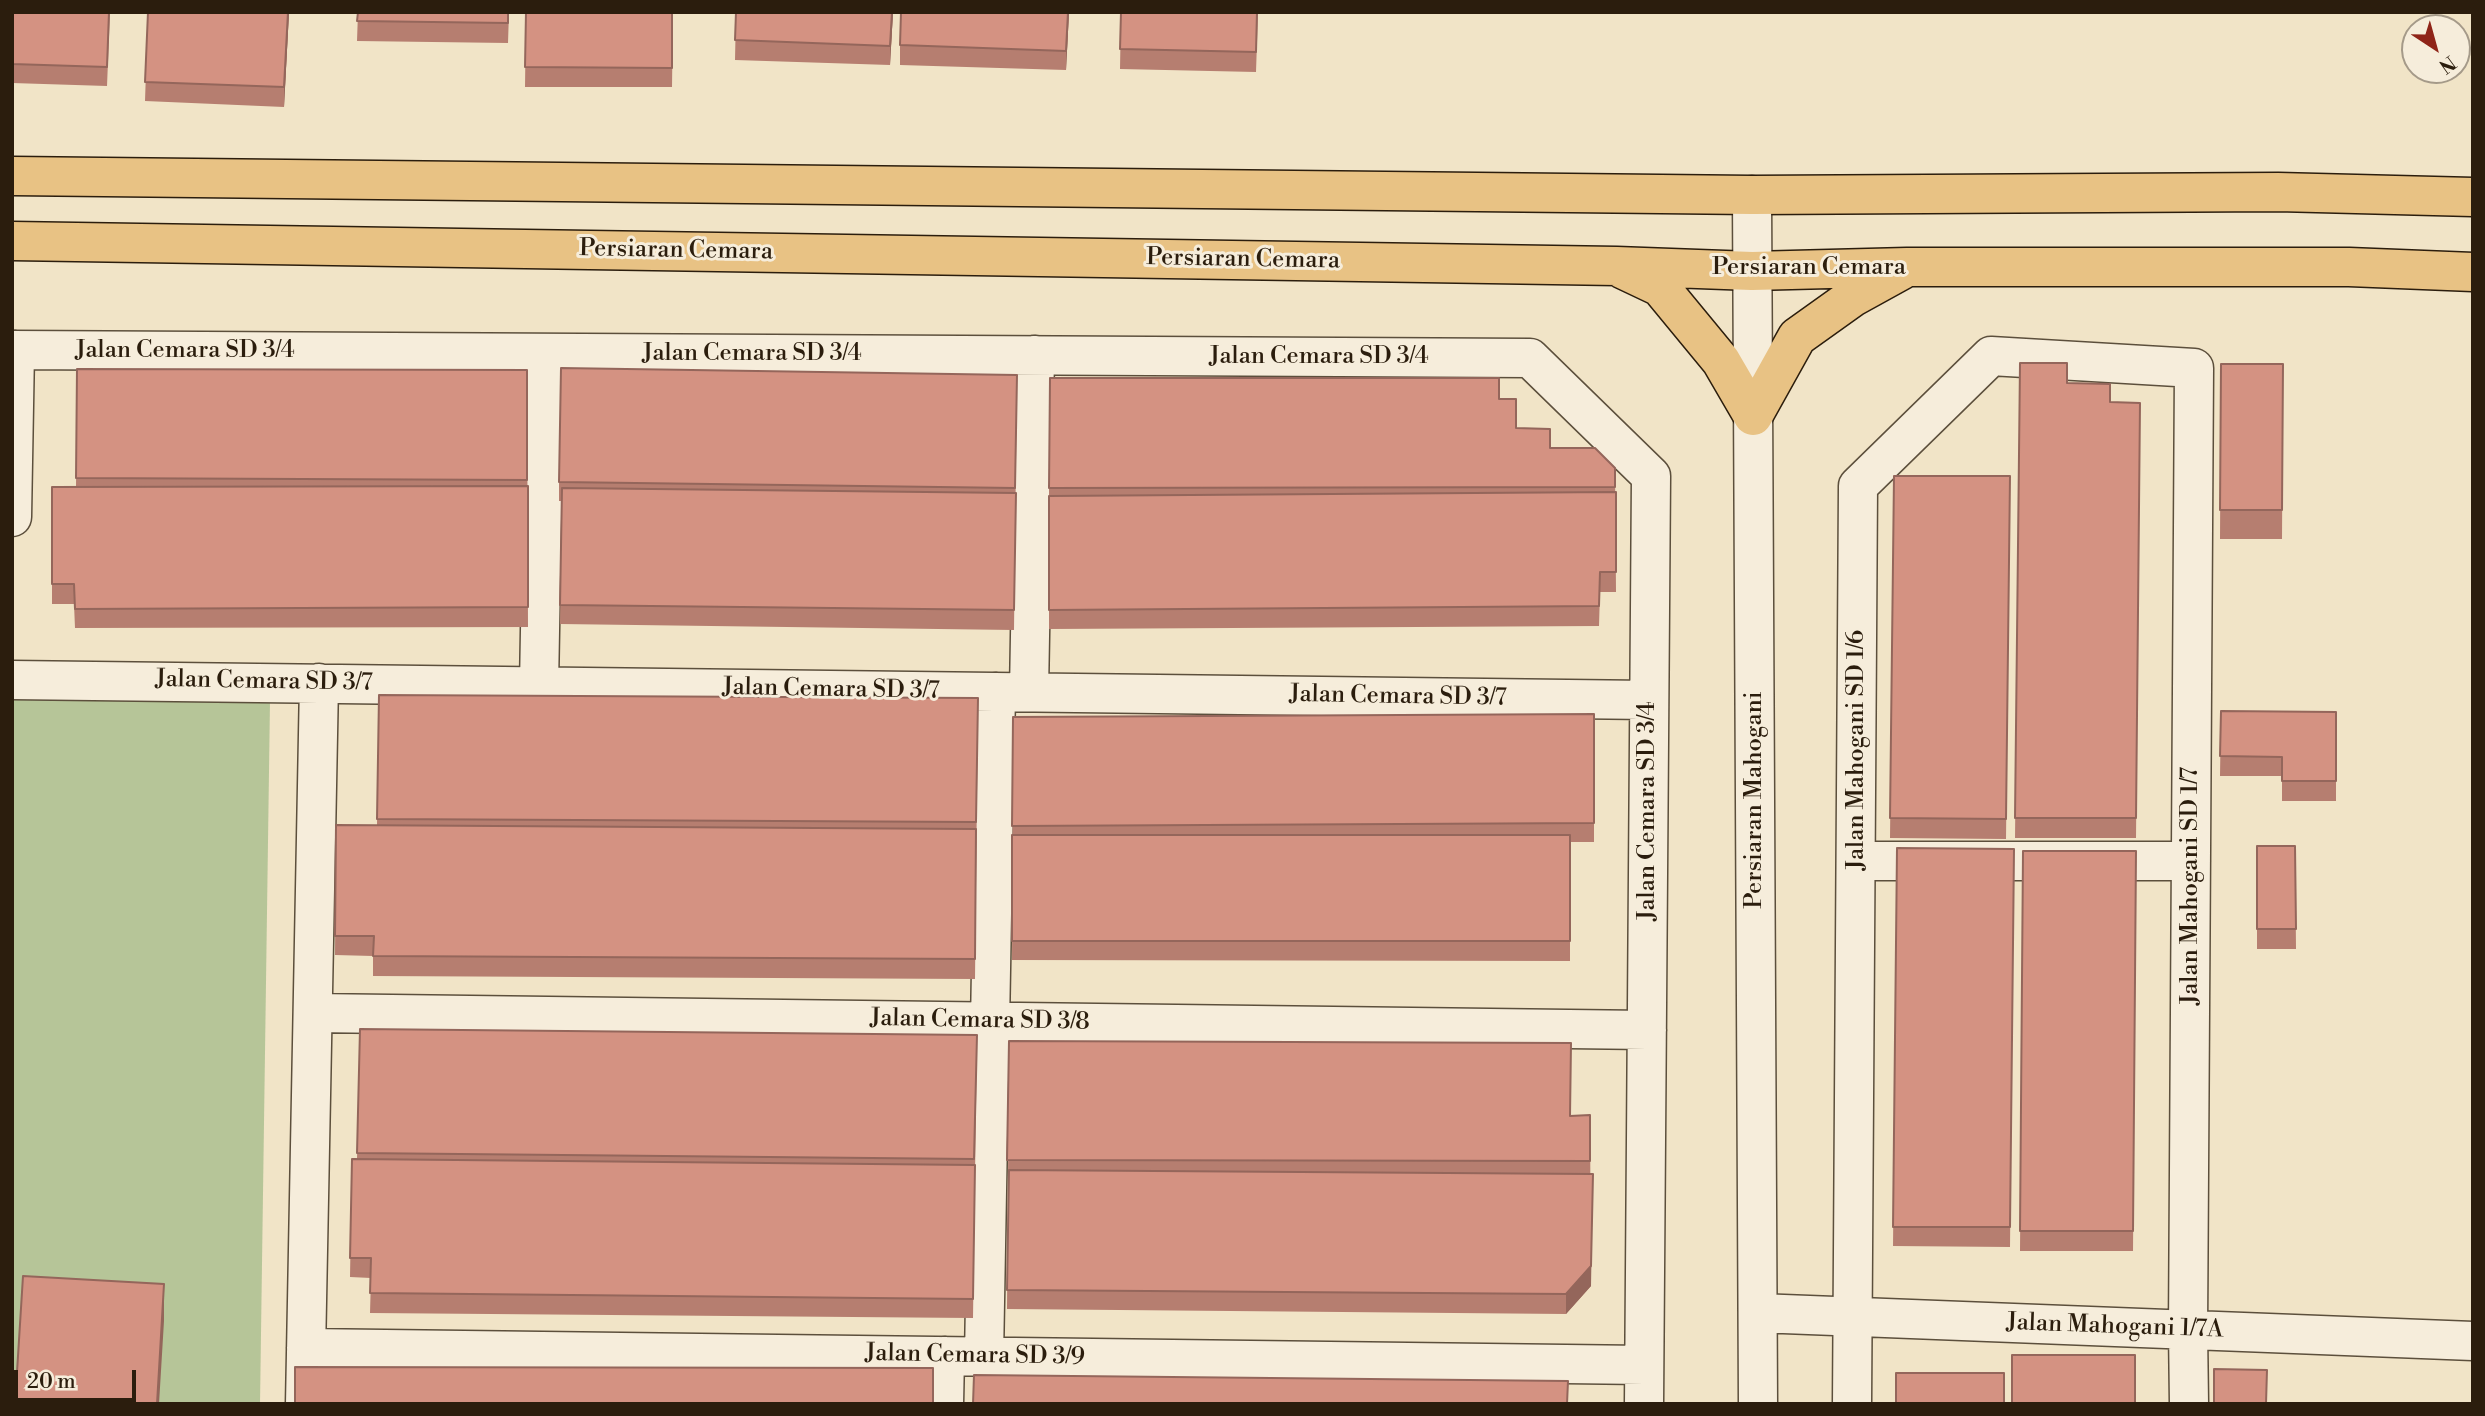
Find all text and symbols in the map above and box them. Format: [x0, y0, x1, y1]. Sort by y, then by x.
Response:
north arrow [2401, 14, 2471, 84]
text: N [2434, 50, 2460, 78]
street label: Persiaran Cemara [579, 235, 773, 267]
street label: Persiaran Cemara [1146, 244, 1340, 276]
street label: Persiaran Cemara [1712, 254, 1906, 282]
street label: Jalan Cemara SD 3/4 [75, 337, 295, 365]
street label: Jalan Cemara SD 3/4 [642, 340, 862, 368]
street label: Jalan Cemara SD 3/4 [1209, 343, 1429, 371]
street label: Jalan Mahogani SD 1/6 [1843, 630, 1871, 870]
street label: Jalan Cemara SD 3/7 [155, 666, 373, 698]
street label: Jalan Cemara SD 3/7 [722, 674, 940, 706]
street label: Jalan Cemara SD 3/7 [1289, 681, 1507, 713]
street label: Persiaran Mahogani [1741, 691, 1769, 909]
street label: Jalan Cemara SD 3/4 [1634, 701, 1662, 921]
street label: Jalan Mahogani SD 1/7 [2177, 767, 2205, 1005]
street label: Jalan Cemara SD 3/8 [870, 1005, 1090, 1037]
street label: Jalan Mahogani 1/7A [2006, 1309, 2224, 1345]
street label: Jalan Cemara SD 3/9 [865, 1340, 1085, 1372]
scale bar [18, 1356, 140, 1400]
text: 20 m [27, 1369, 76, 1395]

